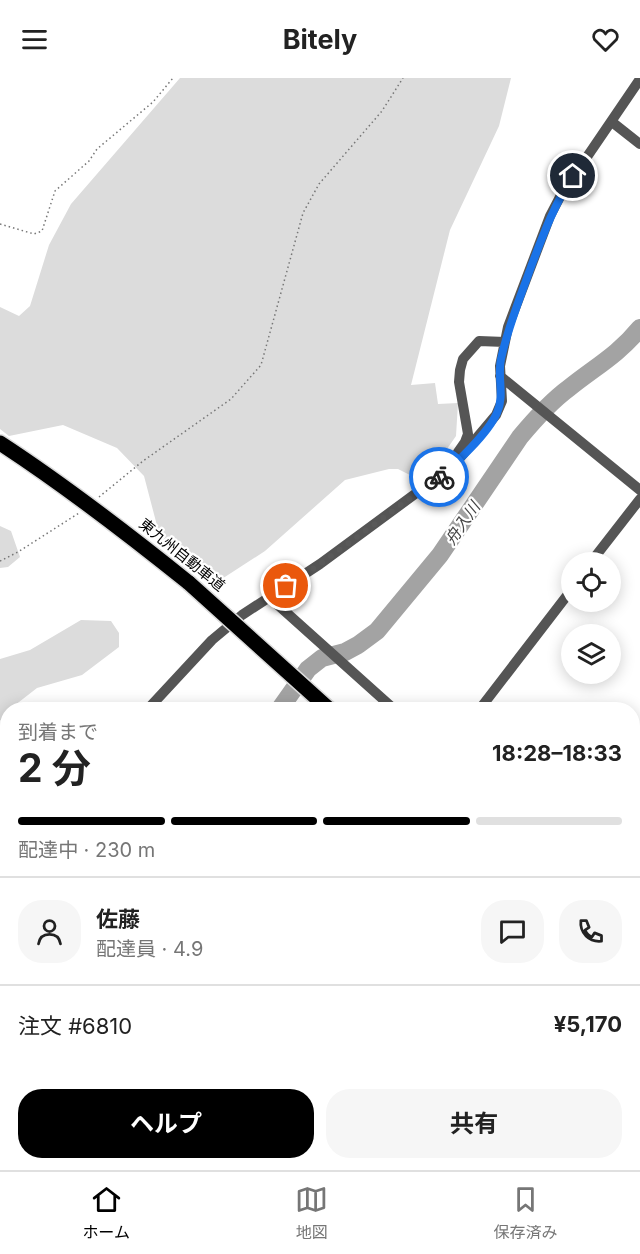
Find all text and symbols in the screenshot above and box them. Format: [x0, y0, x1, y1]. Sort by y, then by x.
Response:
icon: menu [18, 23, 51, 56]
text: Bitely [283, 23, 357, 56]
icon: heart [589, 23, 622, 56]
pin [547, 150, 598, 201]
icon: home [556, 159, 589, 192]
courier [409, 447, 469, 507]
icon: bike [423, 461, 456, 494]
water label: 舟入川 [440, 496, 485, 548]
street label: 東九州自動車道 [136, 514, 229, 595]
map controls [561, 552, 621, 684]
button: locate [561, 552, 621, 612]
pin [260, 560, 311, 611]
icon: bag [269, 569, 302, 602]
button: layers [561, 624, 621, 684]
text: 到着まで [18, 720, 98, 744]
text: 18:28–18:33 [492, 740, 622, 766]
text: 2 分 [18, 744, 91, 791]
text: 配達中 · 230 m [18, 838, 155, 862]
button: person [18, 900, 81, 963]
button: chat [481, 900, 544, 963]
button: phone [559, 900, 622, 963]
text: 佐藤 [96, 906, 140, 932]
text: 配達員 · 4.9 [96, 937, 203, 961]
text: ¥5,170 [554, 1011, 622, 1037]
text: 注文 #6810 [18, 1013, 132, 1039]
button: ヘルプ [18, 1089, 314, 1158]
button: 共有 [326, 1089, 622, 1158]
tab: ホーム [83, 1183, 130, 1243]
tab: 地図 [295, 1183, 328, 1243]
tab: 保存済み [493, 1183, 557, 1243]

